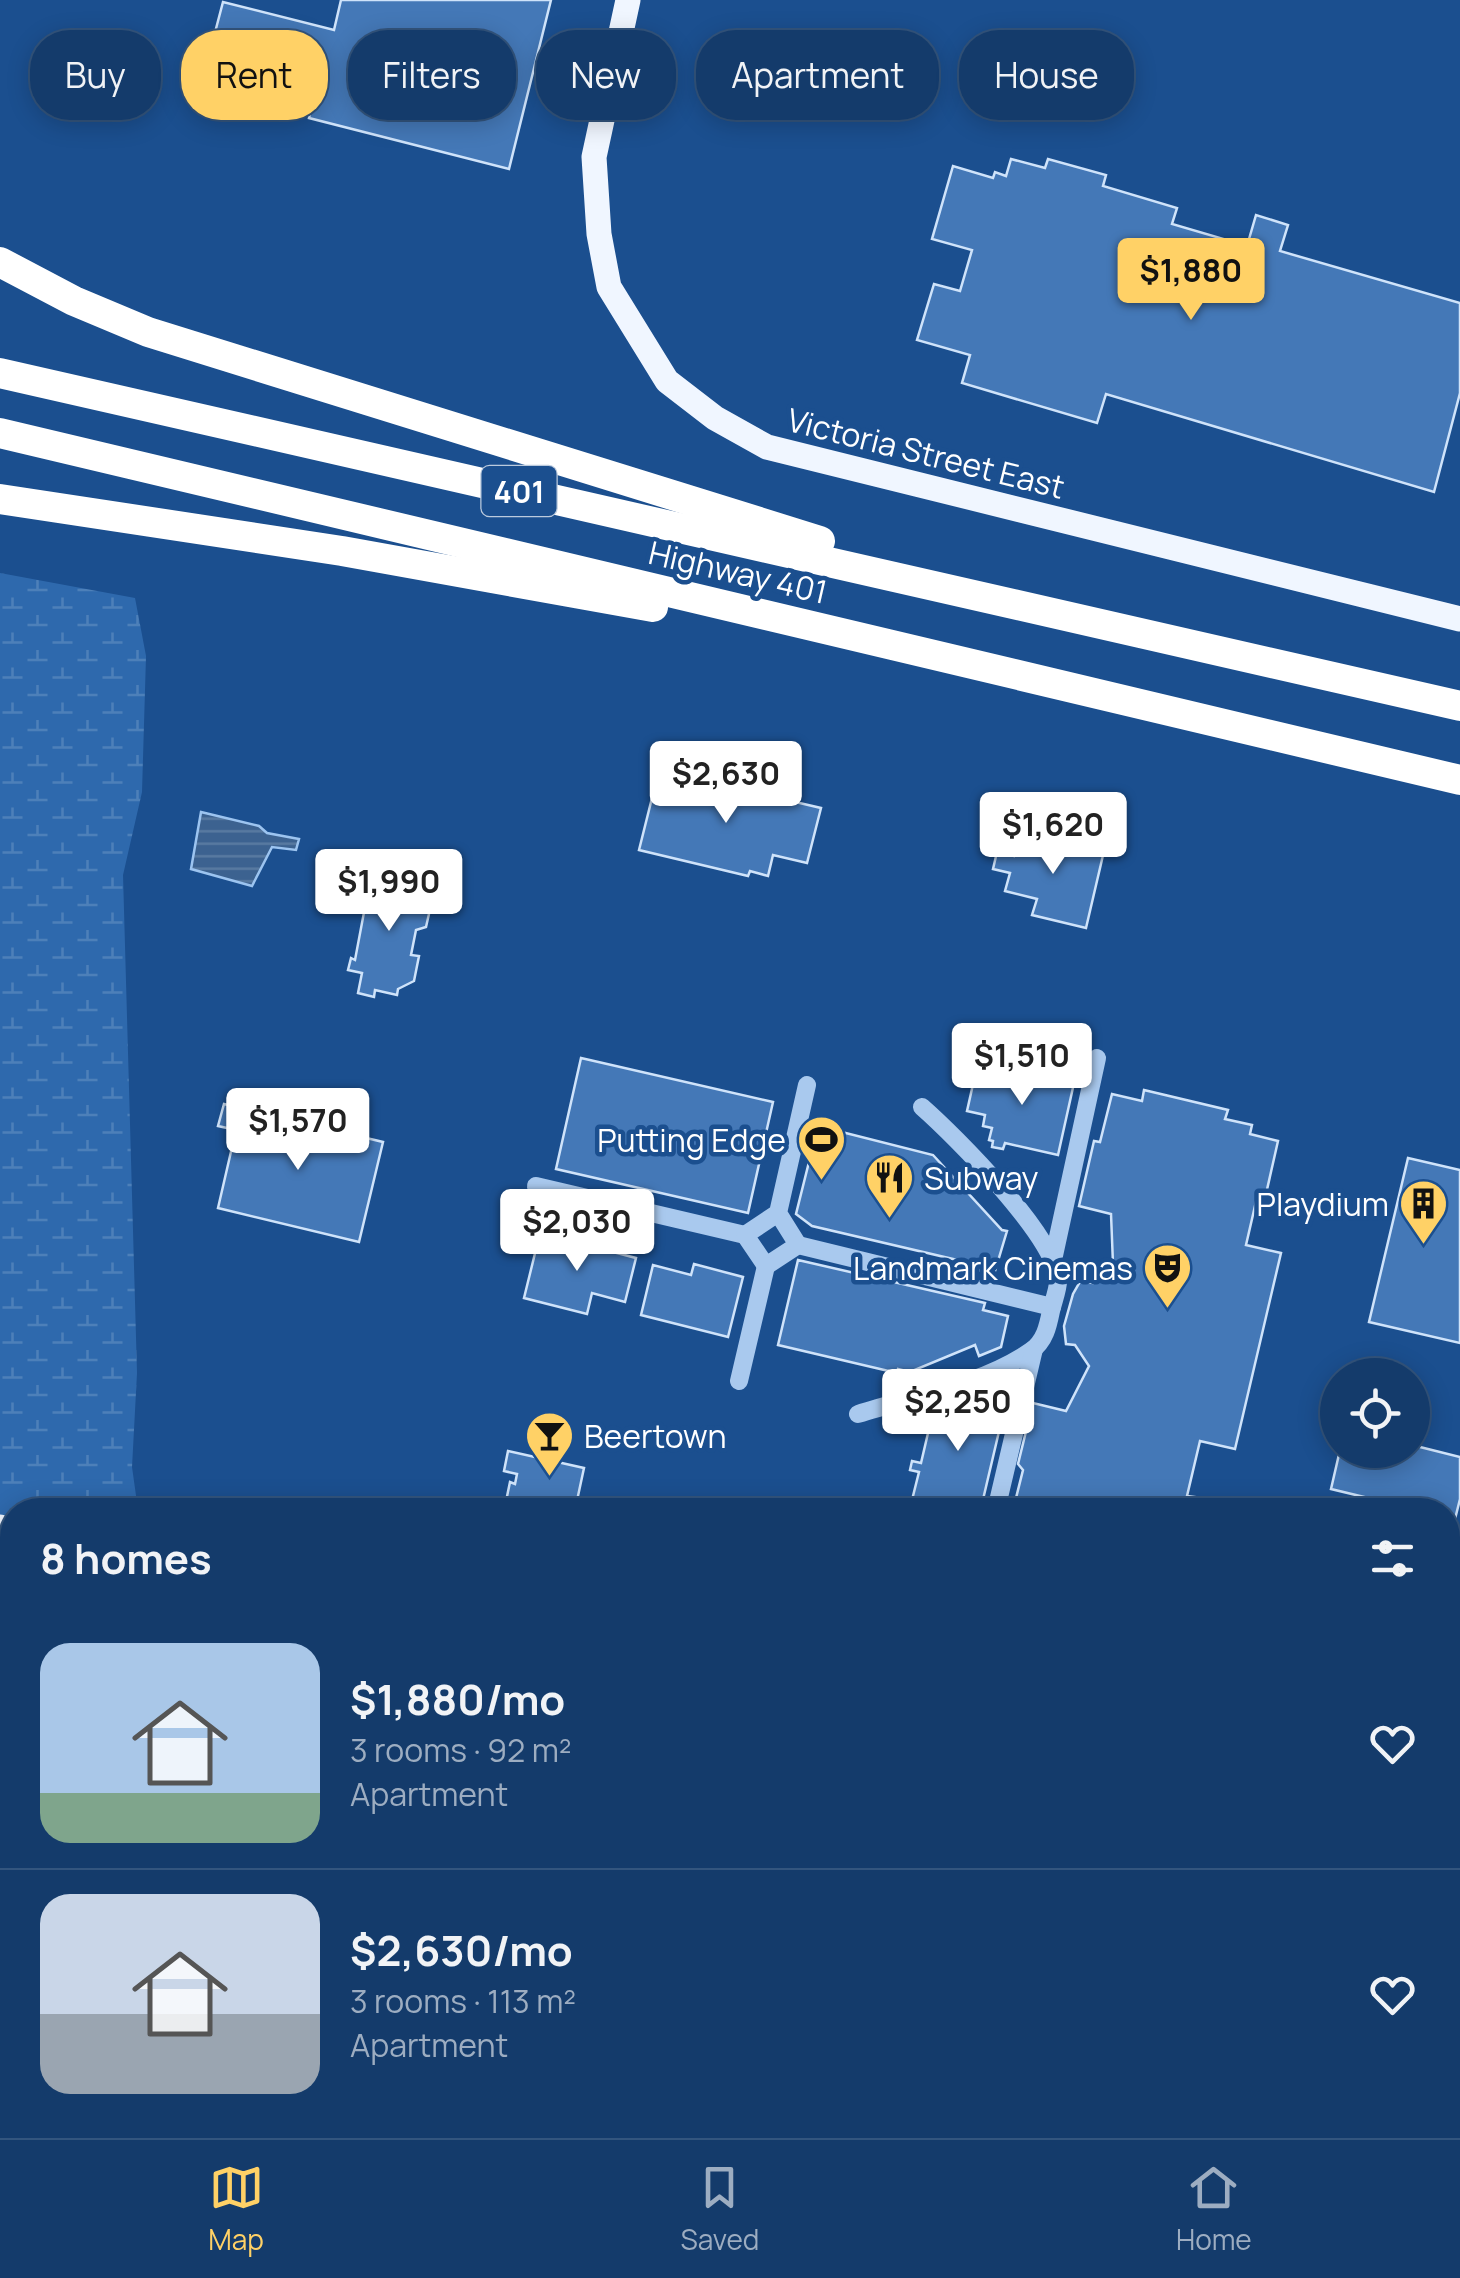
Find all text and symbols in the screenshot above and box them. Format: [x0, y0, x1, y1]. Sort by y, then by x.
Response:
chip: Buy [30, 30, 161, 120]
chip: Rent [181, 30, 328, 120]
chip: Filters [348, 30, 516, 120]
chip: New [536, 30, 676, 120]
chip: Apartment [696, 30, 939, 120]
chip: House [959, 30, 1134, 120]
pin: $1,880 [1110, 238, 1272, 323]
text: $1,880 [1140, 248, 1242, 292]
street label: Victoria Street East [783, 397, 1069, 509]
road number: 401 [482, 466, 556, 516]
street label: Highway 401 [644, 530, 832, 614]
pin: $2,630 [645, 741, 807, 826]
text: $2,630 [672, 751, 780, 795]
pin: $1,620 [972, 792, 1134, 877]
text: $1,620 [1002, 802, 1104, 846]
pin: $1,990 [308, 849, 470, 934]
text: $1,990 [337, 859, 441, 903]
pin: $1,510 [941, 1023, 1103, 1108]
text: $1,510 [974, 1033, 1070, 1077]
pin: $1,570 [217, 1088, 379, 1173]
text: $1,570 [248, 1098, 348, 1142]
sports icon: Putting Edge [795, 1114, 847, 1182]
place label: Putting Edge [597, 1118, 786, 1162]
restaurant icon: Subway [863, 1152, 915, 1220]
place label: Subway [924, 1156, 1038, 1200]
building icon: Playdium [1398, 1178, 1450, 1246]
place label: Playdium [1257, 1182, 1389, 1226]
pin: $2,030 [496, 1189, 658, 1274]
text: $2,030 [522, 1199, 632, 1243]
theatre icon: Landmark Cinemas [1142, 1242, 1194, 1310]
place label: Landmark Cinemas [853, 1246, 1133, 1290]
map controls [1320, 1358, 1430, 1468]
button: locate [1320, 1358, 1430, 1468]
pin: $2,250 [877, 1369, 1039, 1454]
text: $2,250 [904, 1379, 1012, 1423]
bar icon: Beertown [523, 1410, 575, 1478]
place label: Beertown [584, 1414, 727, 1458]
text: 8 homes [40, 1529, 212, 1587]
icon: filters [1365, 1531, 1420, 1586]
text: $1,880/mo [350, 1670, 565, 1728]
icon: home [120, 1683, 240, 1803]
icon: heart [1365, 1716, 1420, 1771]
text: 3 rooms · 92 m² [350, 1728, 572, 1772]
text: Apartment [350, 1772, 508, 1816]
text: $2,630/mo [350, 1921, 573, 1979]
icon: home [120, 1934, 240, 2054]
icon: heart [1365, 1967, 1420, 2022]
text: 3 rooms · 113 m² [350, 1979, 576, 2023]
text: Apartment [350, 2023, 508, 2067]
tab: Map [208, 2160, 264, 2258]
tab: Saved [681, 2160, 759, 2258]
tab: Home [1176, 2160, 1252, 2258]

